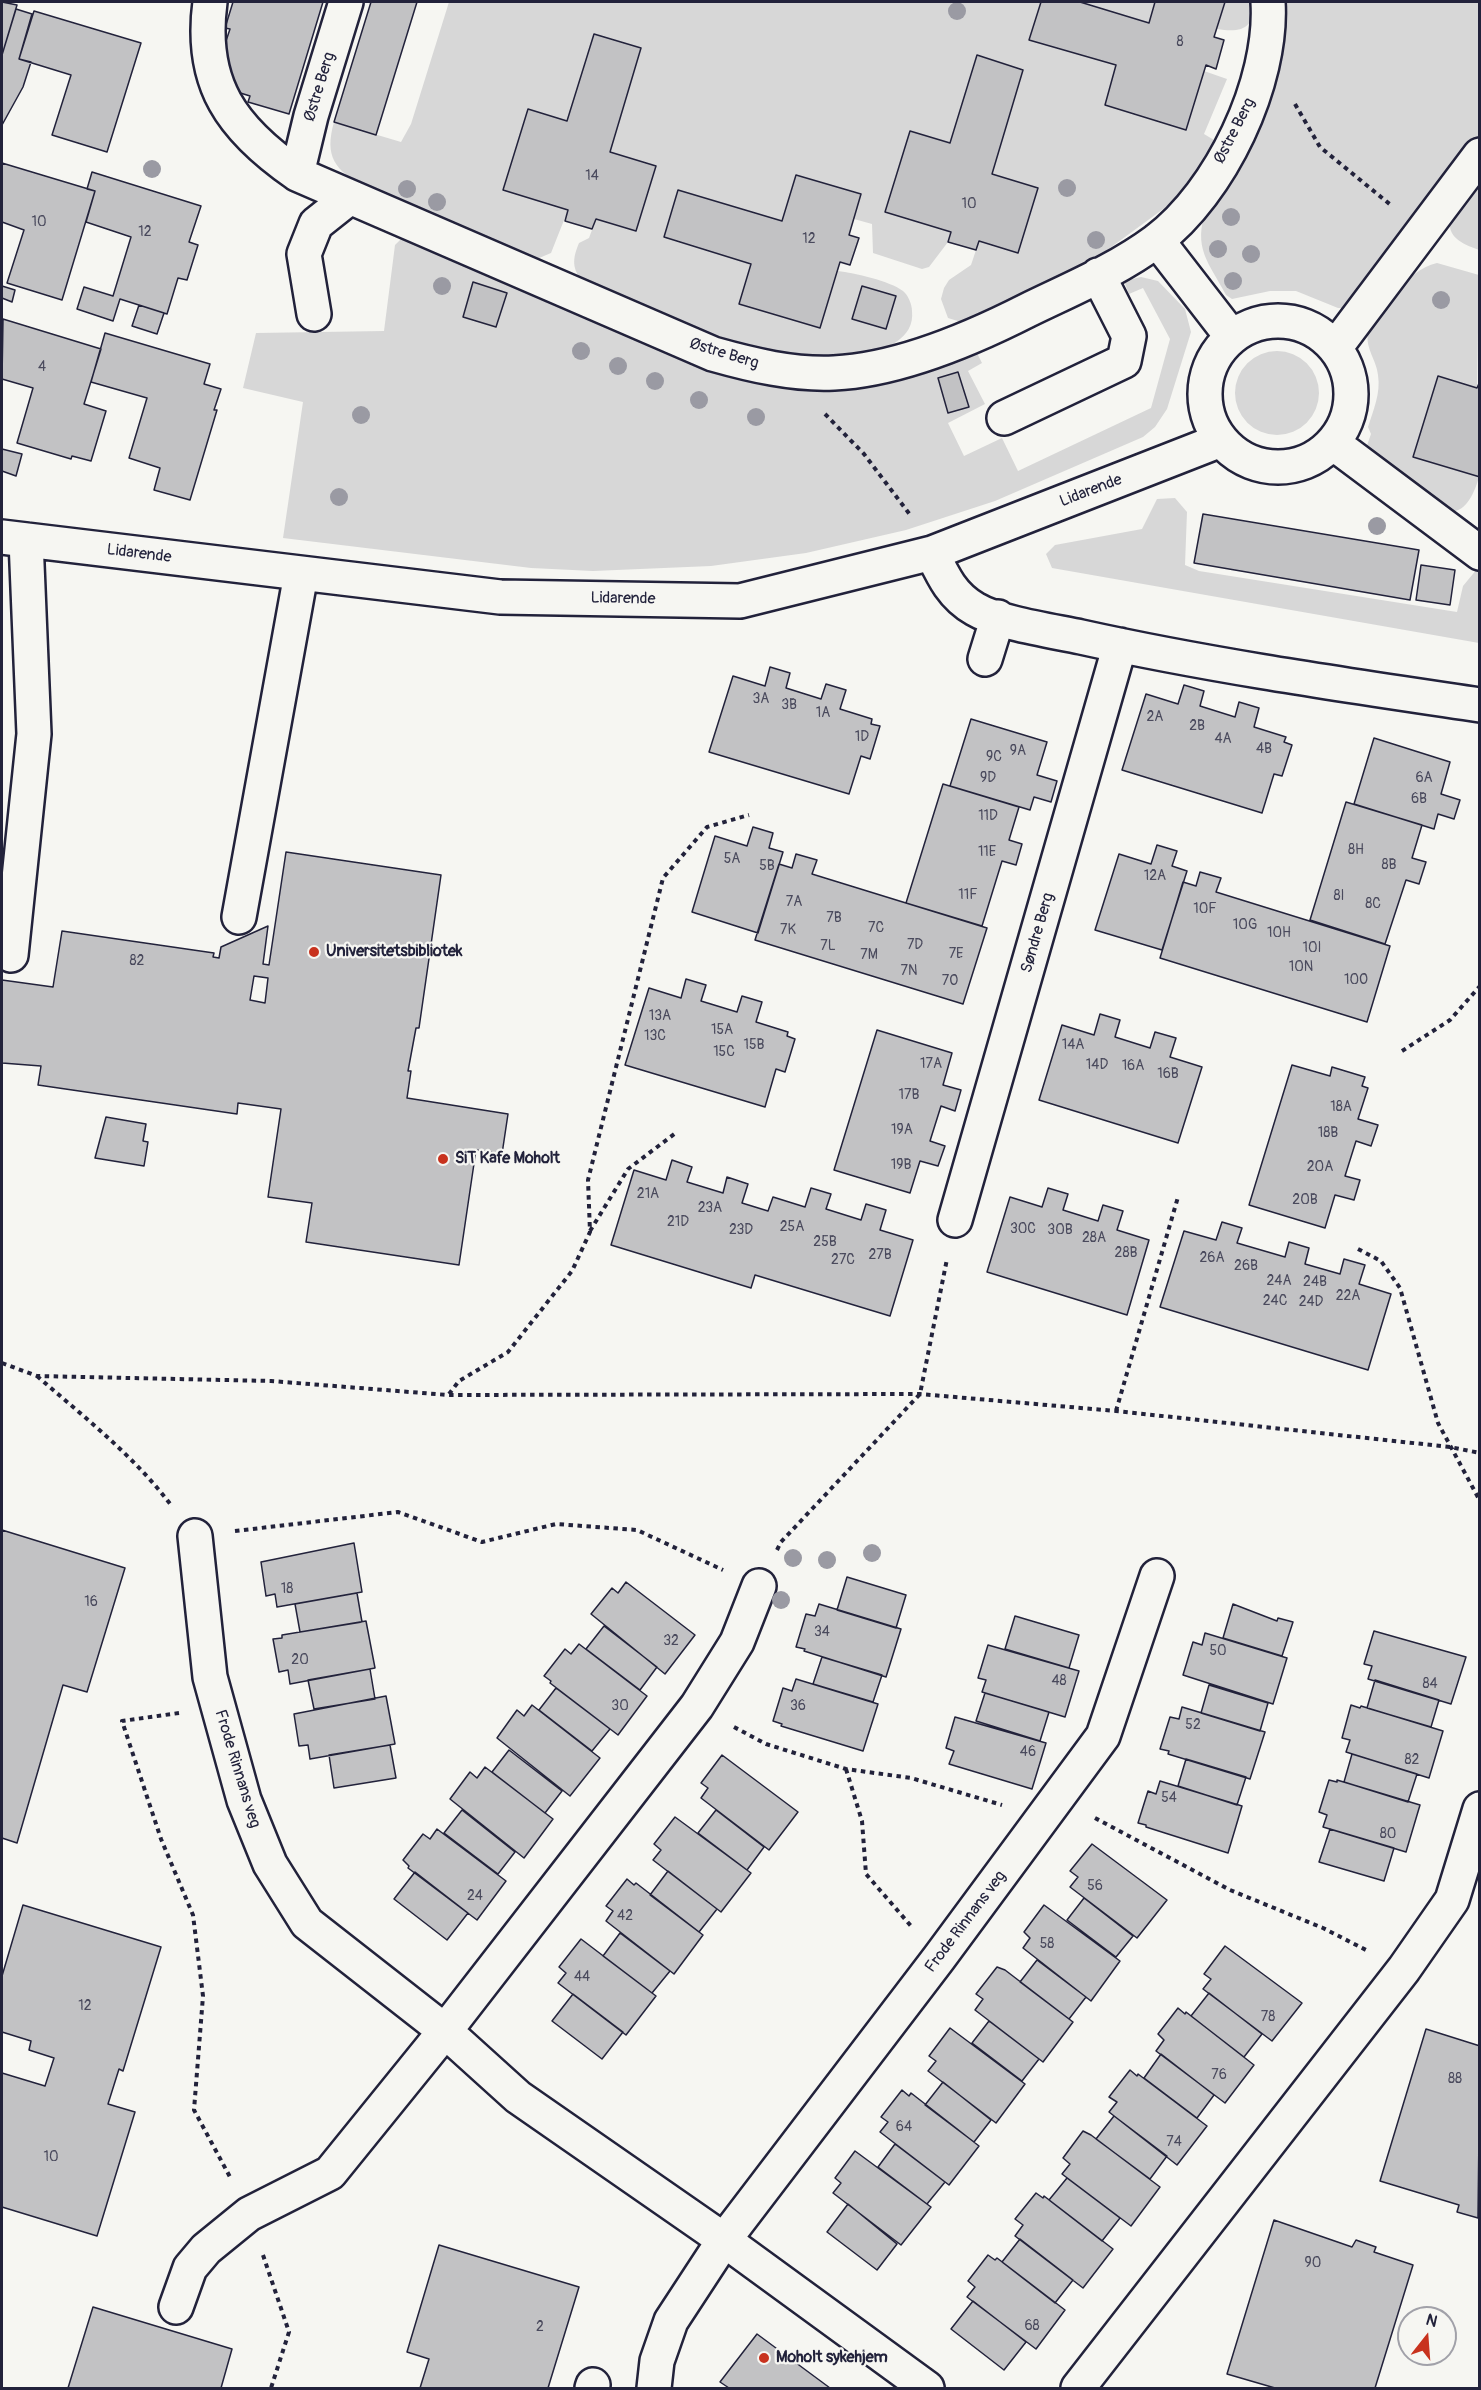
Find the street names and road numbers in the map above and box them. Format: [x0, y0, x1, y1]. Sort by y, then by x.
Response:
street label: Østre Berg [300, 50, 340, 124]
street label: Østre Berg [1210, 95, 1260, 167]
street label: Østre Berg [687, 334, 761, 374]
street label: Lidarende [1057, 470, 1125, 512]
street label: Lidarende [106, 541, 172, 567]
street label: Lidarende [590, 589, 656, 609]
street label: Søndre Berg [1017, 891, 1059, 975]
street label: Frode Rinnans veg [210, 1708, 264, 1830]
street label: Frode Rinnans veg [921, 1867, 1011, 1977]

